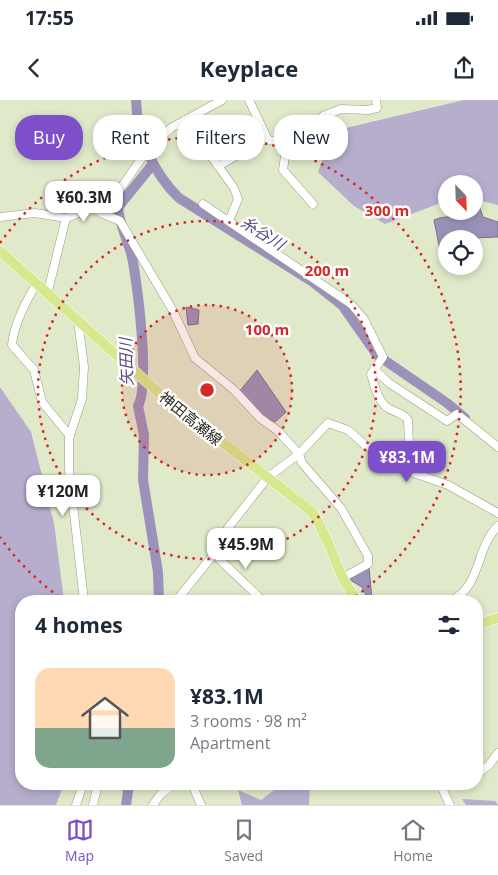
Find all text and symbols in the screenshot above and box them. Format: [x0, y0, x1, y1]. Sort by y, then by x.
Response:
text: 17:55 [25, 5, 74, 31]
text: Keyplace [200, 53, 298, 83]
icon: back [20, 54, 48, 82]
icon: share [450, 54, 478, 82]
chip: Buy [15, 115, 83, 160]
chip: Rent [93, 115, 167, 160]
chip: Filters [177, 115, 264, 160]
chip: New [274, 115, 348, 160]
north arrow [438, 175, 482, 220]
map controls [438, 175, 483, 275]
pin: ¥60.3M [43, 180, 125, 223]
text: ¥60.3M [56, 186, 112, 208]
text: 300 m [365, 200, 409, 220]
water label: 糸谷川 [237, 211, 291, 256]
button: locate [438, 230, 483, 275]
text: 200 m [305, 260, 349, 280]
text: 100 m [245, 319, 289, 339]
water label: 矢田川 [114, 336, 138, 386]
centre of rings [198, 381, 216, 399]
street label: 神田高瀬線 [156, 387, 226, 449]
pin: ¥83.1M [366, 440, 448, 483]
text: ¥83.1M [379, 446, 435, 468]
pin: ¥120M [28, 474, 98, 517]
text: ¥120M [37, 480, 89, 502]
pin: ¥45.9M [205, 528, 287, 570]
text: ¥45.9M [218, 533, 274, 555]
text: 4 homes [35, 611, 123, 639]
icon: filters [435, 611, 463, 639]
text: ¥83.1M [190, 682, 264, 710]
icon: home [75, 688, 135, 748]
text: 3 rooms · 98 m² [190, 710, 307, 732]
text: Apartment [190, 732, 270, 754]
tab: Map [65, 816, 94, 865]
tab: Saved [224, 816, 263, 865]
tab: Home [393, 816, 433, 865]

